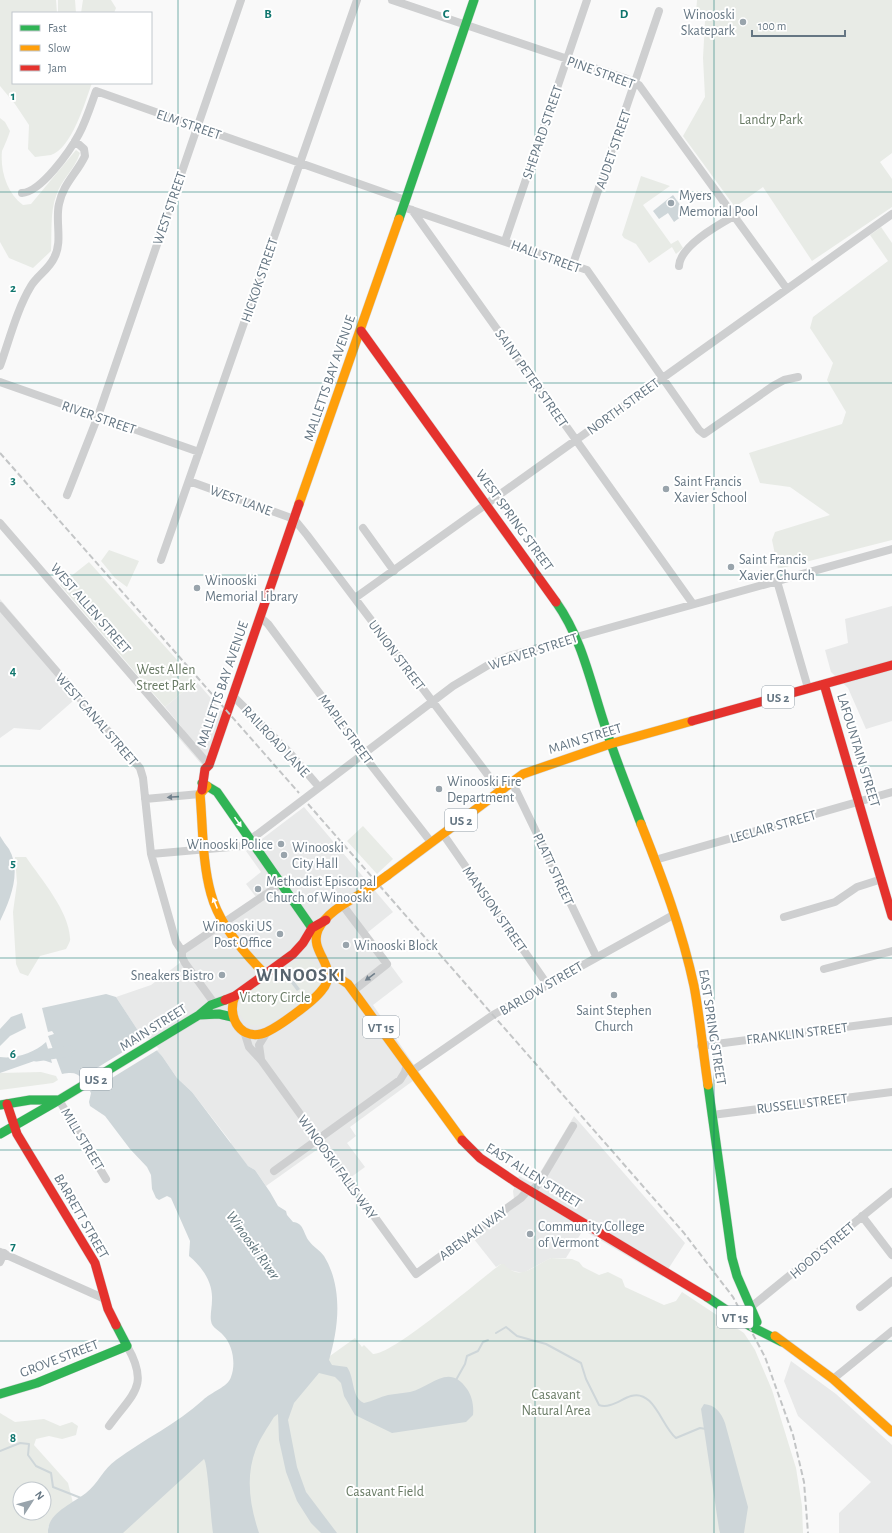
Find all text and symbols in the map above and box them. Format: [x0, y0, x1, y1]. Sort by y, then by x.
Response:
text: B [264, 8, 272, 21]
text: C [443, 8, 450, 21]
text: D [620, 8, 629, 21]
place label: Winooski Skatepark [681, 8, 736, 38]
legend [12, 12, 152, 84]
scale bar [752, 12, 845, 38]
marker: Winooski Skatepark [738, 17, 748, 27]
text: 100 m [758, 20, 786, 32]
text: Fast [48, 22, 67, 34]
text: Slow [48, 42, 70, 54]
street label: PINE STREET [565, 54, 637, 92]
text: Jam [48, 62, 67, 74]
street label: SHEPARD STREET [520, 84, 566, 181]
text: 1 [11, 90, 15, 103]
street label: ELM STREET [155, 107, 223, 143]
street label: AUDET STREET [594, 108, 634, 191]
park label: Landry Park [739, 113, 803, 127]
street label: WEST STREET [151, 170, 189, 247]
place label: Myers Memorial Pool [679, 189, 758, 219]
marker: Myers Memorial Pool [666, 198, 676, 208]
street label: HICKOK STREET [239, 236, 281, 324]
street label: HALL STREET [509, 238, 582, 276]
text: 2 [10, 282, 16, 295]
street label: MALLETTS BAY AVENUE [302, 313, 358, 443]
street label: SAINT PETER STREET [492, 327, 570, 430]
street label: NORTH STREET [585, 376, 662, 438]
street label: RIVER STREET [60, 399, 138, 437]
street label: WEST SPRING STREET [473, 467, 556, 574]
text: 3 [10, 474, 16, 487]
place label: Saint Francis Xavier School [674, 475, 747, 505]
street label: WEST LANE [208, 483, 274, 519]
marker: Saint Francis Xavier School [661, 484, 671, 494]
place label: Saint Francis Xavier Church [739, 553, 815, 583]
street label: WEST ALLEN STREET [47, 561, 133, 657]
marker: Saint Francis Xavier Church [726, 562, 736, 572]
place label: Winooski Memorial Library [205, 574, 298, 604]
marker: Winooski Memorial Library [192, 583, 202, 593]
street label: UNION STREET [365, 618, 427, 693]
street label: MALLETTS BAY AVENUE [195, 619, 251, 749]
street label: WEAVER STREET [487, 631, 580, 673]
park label: West Allen Street Park [136, 663, 196, 693]
text: 4 [10, 665, 17, 678]
street label: WEST CANAL STREET [52, 671, 140, 769]
road number: US 2 [762, 686, 794, 708]
street label: MAPLE STREET [315, 692, 375, 767]
street label: LAFOUNTAIN STREET [834, 692, 882, 809]
street label: RAILROAD LANE [239, 703, 312, 780]
street label: MAIN STREET [547, 721, 624, 757]
place label: Winooski Fire Department [447, 775, 522, 805]
marker: Winooski Fire Department [434, 784, 444, 794]
one-way arrow [167, 793, 179, 800]
street label: LECLAIR STREET [729, 808, 818, 846]
road number: US 2 [445, 809, 477, 831]
one-way arrow [234, 816, 242, 827]
street label: PLATT STREET [530, 831, 576, 908]
place label: Winooski Police [187, 838, 273, 852]
marker: Winooski Police [276, 839, 286, 849]
place label: Winooski City Hall [292, 841, 344, 871]
marker: Winooski City Hall [279, 850, 289, 860]
text: 5 [10, 857, 16, 870]
street label: MANSION STREET [459, 864, 529, 955]
place label: Methodist Episcopal Church of Winooski [266, 875, 376, 905]
marker: Methodist Episcopal Church of Winooski [253, 884, 263, 894]
one-way arrow [211, 897, 217, 909]
place label: Winooski US Post Office [203, 920, 272, 950]
marker: Winooski US Post Office [275, 929, 285, 939]
place label: Winooski Block [354, 939, 438, 953]
marker: Winooski Block [341, 940, 351, 950]
street label: BARLOW STREET [497, 959, 586, 1018]
district label: WINOOSKI [256, 967, 346, 985]
street label: EAST SPRING STREET [696, 968, 728, 1086]
place label: Sneakers Bistro [131, 969, 214, 983]
marker: Sneakers Bistro [217, 970, 227, 980]
one-way arrow [365, 973, 376, 982]
marker: Saint Stephen Church [609, 990, 619, 1000]
park label: Victory Circle [239, 991, 311, 1005]
street label: MAIN STREET [118, 1002, 190, 1054]
place label: Saint Stephen Church [576, 1004, 652, 1034]
road number: VT 15 [363, 1016, 399, 1038]
street label: FRANKLIN STREET [746, 1021, 849, 1047]
text: 6 [10, 1048, 16, 1061]
road number: US 2 [80, 1068, 112, 1090]
street label: RUSSELL STREET [756, 1091, 849, 1117]
street label: MILL STREET [58, 1106, 106, 1173]
street label: WINOOSKI FALLS WAY [295, 1113, 380, 1223]
street label: EAST ALLEN STREET [483, 1141, 584, 1211]
street label: BARRETT STREET [51, 1172, 111, 1261]
street label: ABENAKI WAY [437, 1204, 511, 1263]
water label: Winooski River [223, 1208, 283, 1283]
place label: Community College of Vermont [538, 1220, 645, 1250]
street label: HOOD STREET [788, 1220, 858, 1282]
marker: Community College of Vermont [525, 1229, 535, 1239]
text: 7 [10, 1240, 16, 1253]
road number: VT 15 [717, 1306, 753, 1328]
street label: GROVE STREET [18, 1337, 101, 1380]
park label: Casavant Natural Area [521, 1388, 591, 1418]
text: 8 [10, 1432, 16, 1445]
north arrow [12, 1481, 52, 1521]
park label: Casavant Field [346, 1485, 424, 1499]
text: N [33, 1489, 46, 1502]

